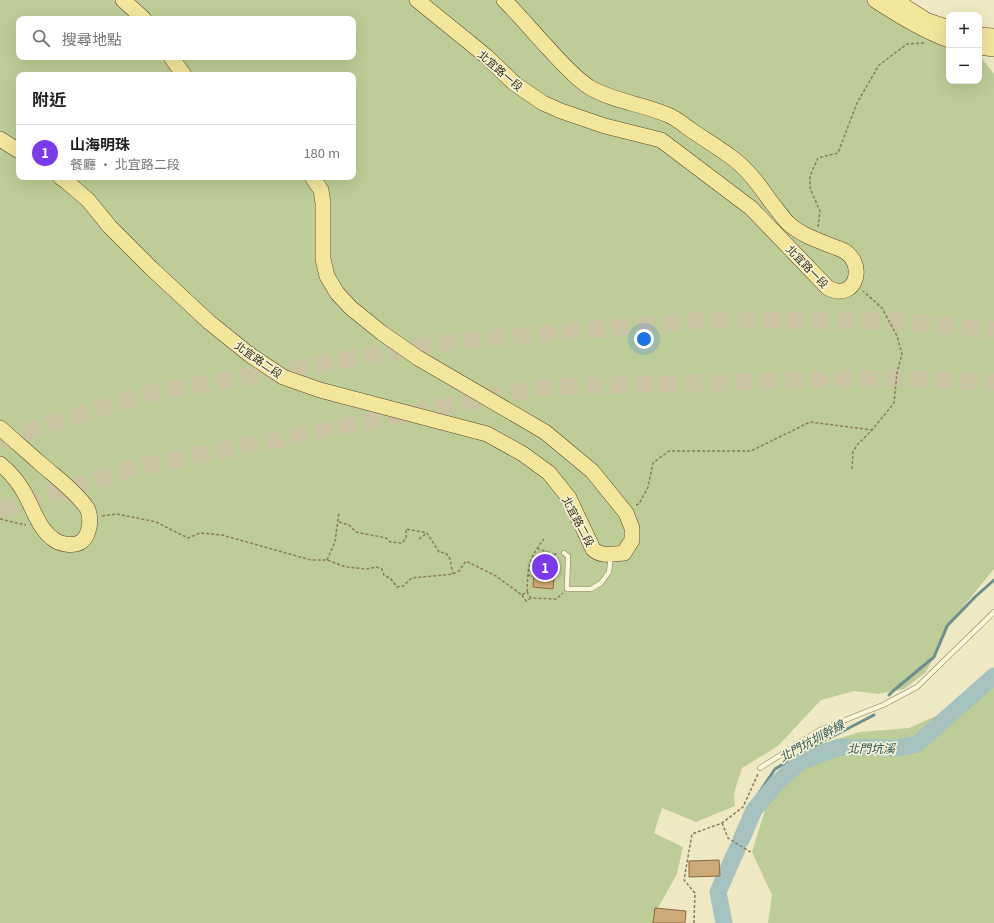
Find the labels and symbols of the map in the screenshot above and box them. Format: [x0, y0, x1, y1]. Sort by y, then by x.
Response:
street label: 北宜路一段 [475, 46, 527, 94]
street label: 北宜路一段 [783, 241, 833, 291]
your location [634, 329, 654, 349]
street label: 北宜路二段 [232, 337, 286, 381]
street label: 北宜路二段 [559, 493, 599, 549]
pin: 1 [532, 552, 558, 582]
water label: 北門坑圳幹線 [775, 714, 848, 765]
water label: 北門坑溪 [847, 739, 897, 756]

